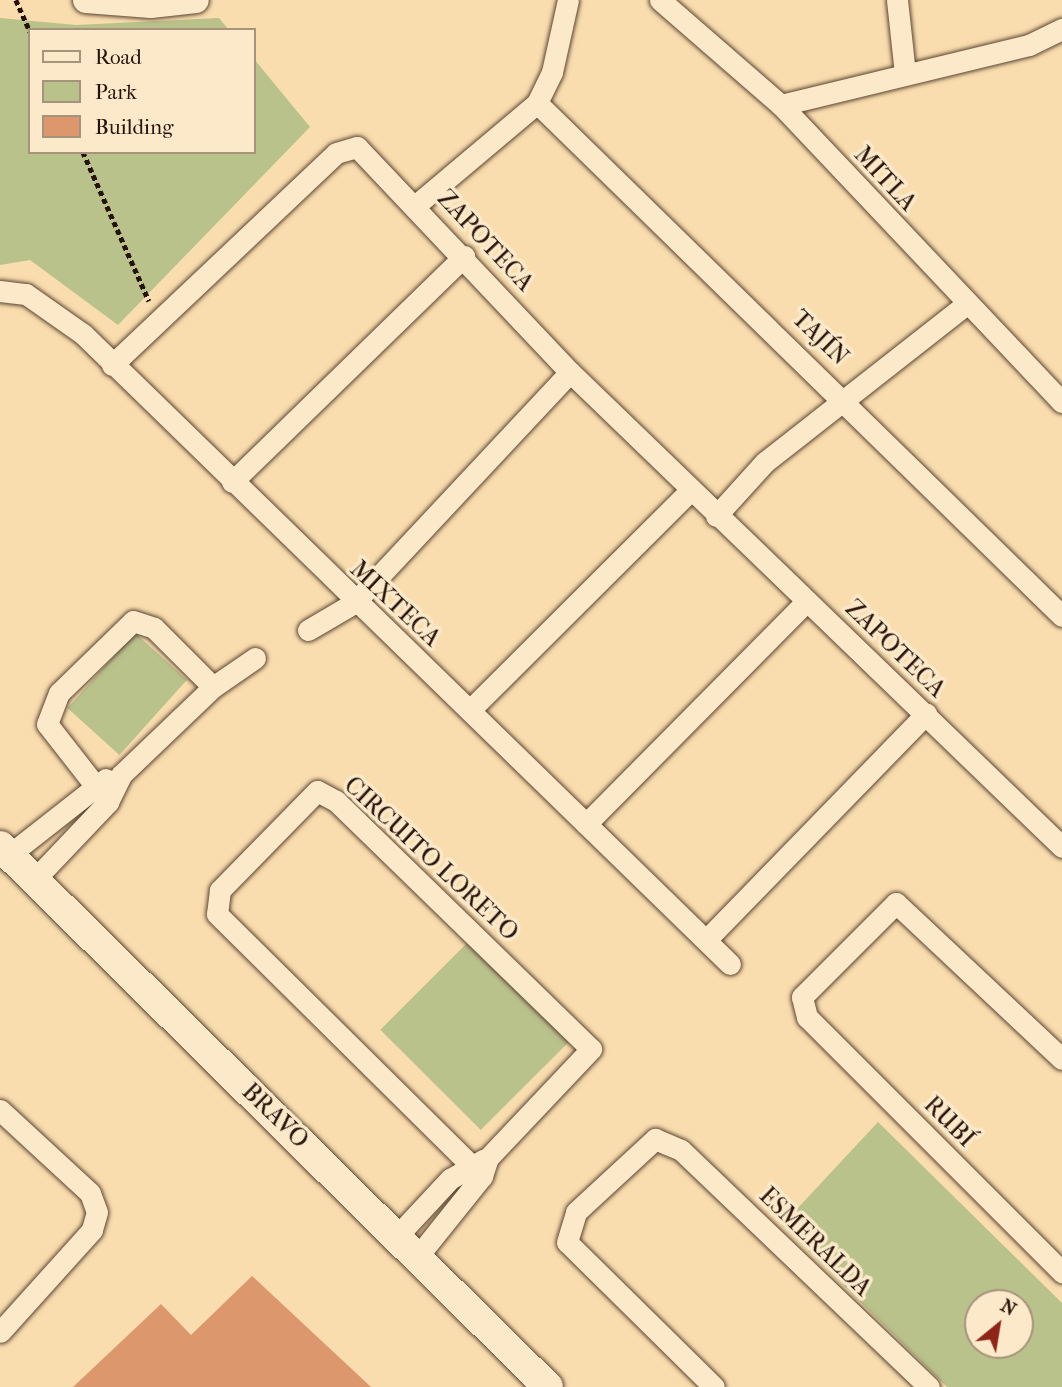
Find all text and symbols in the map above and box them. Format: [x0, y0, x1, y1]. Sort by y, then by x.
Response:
legend [28, 28, 256, 154]
text: Road [95, 45, 142, 69]
text: Park [95, 80, 137, 104]
text: Building [95, 115, 173, 139]
street label: MITLA [848, 141, 922, 217]
street label: ZAPOTECA [431, 184, 539, 298]
street label: TAJÍN [786, 304, 854, 372]
street label: MIXTECA [344, 555, 446, 653]
street label: ZAPOTECA [839, 594, 951, 704]
street label: CIRCUITO LORETO [338, 771, 524, 947]
street label: BRAVO [236, 1077, 314, 1155]
street label: RUBÍ [918, 1091, 980, 1153]
street label: ESMERALDA [753, 1182, 877, 1302]
north arrow [964, 1289, 1034, 1359]
text: N [997, 1294, 1020, 1321]

